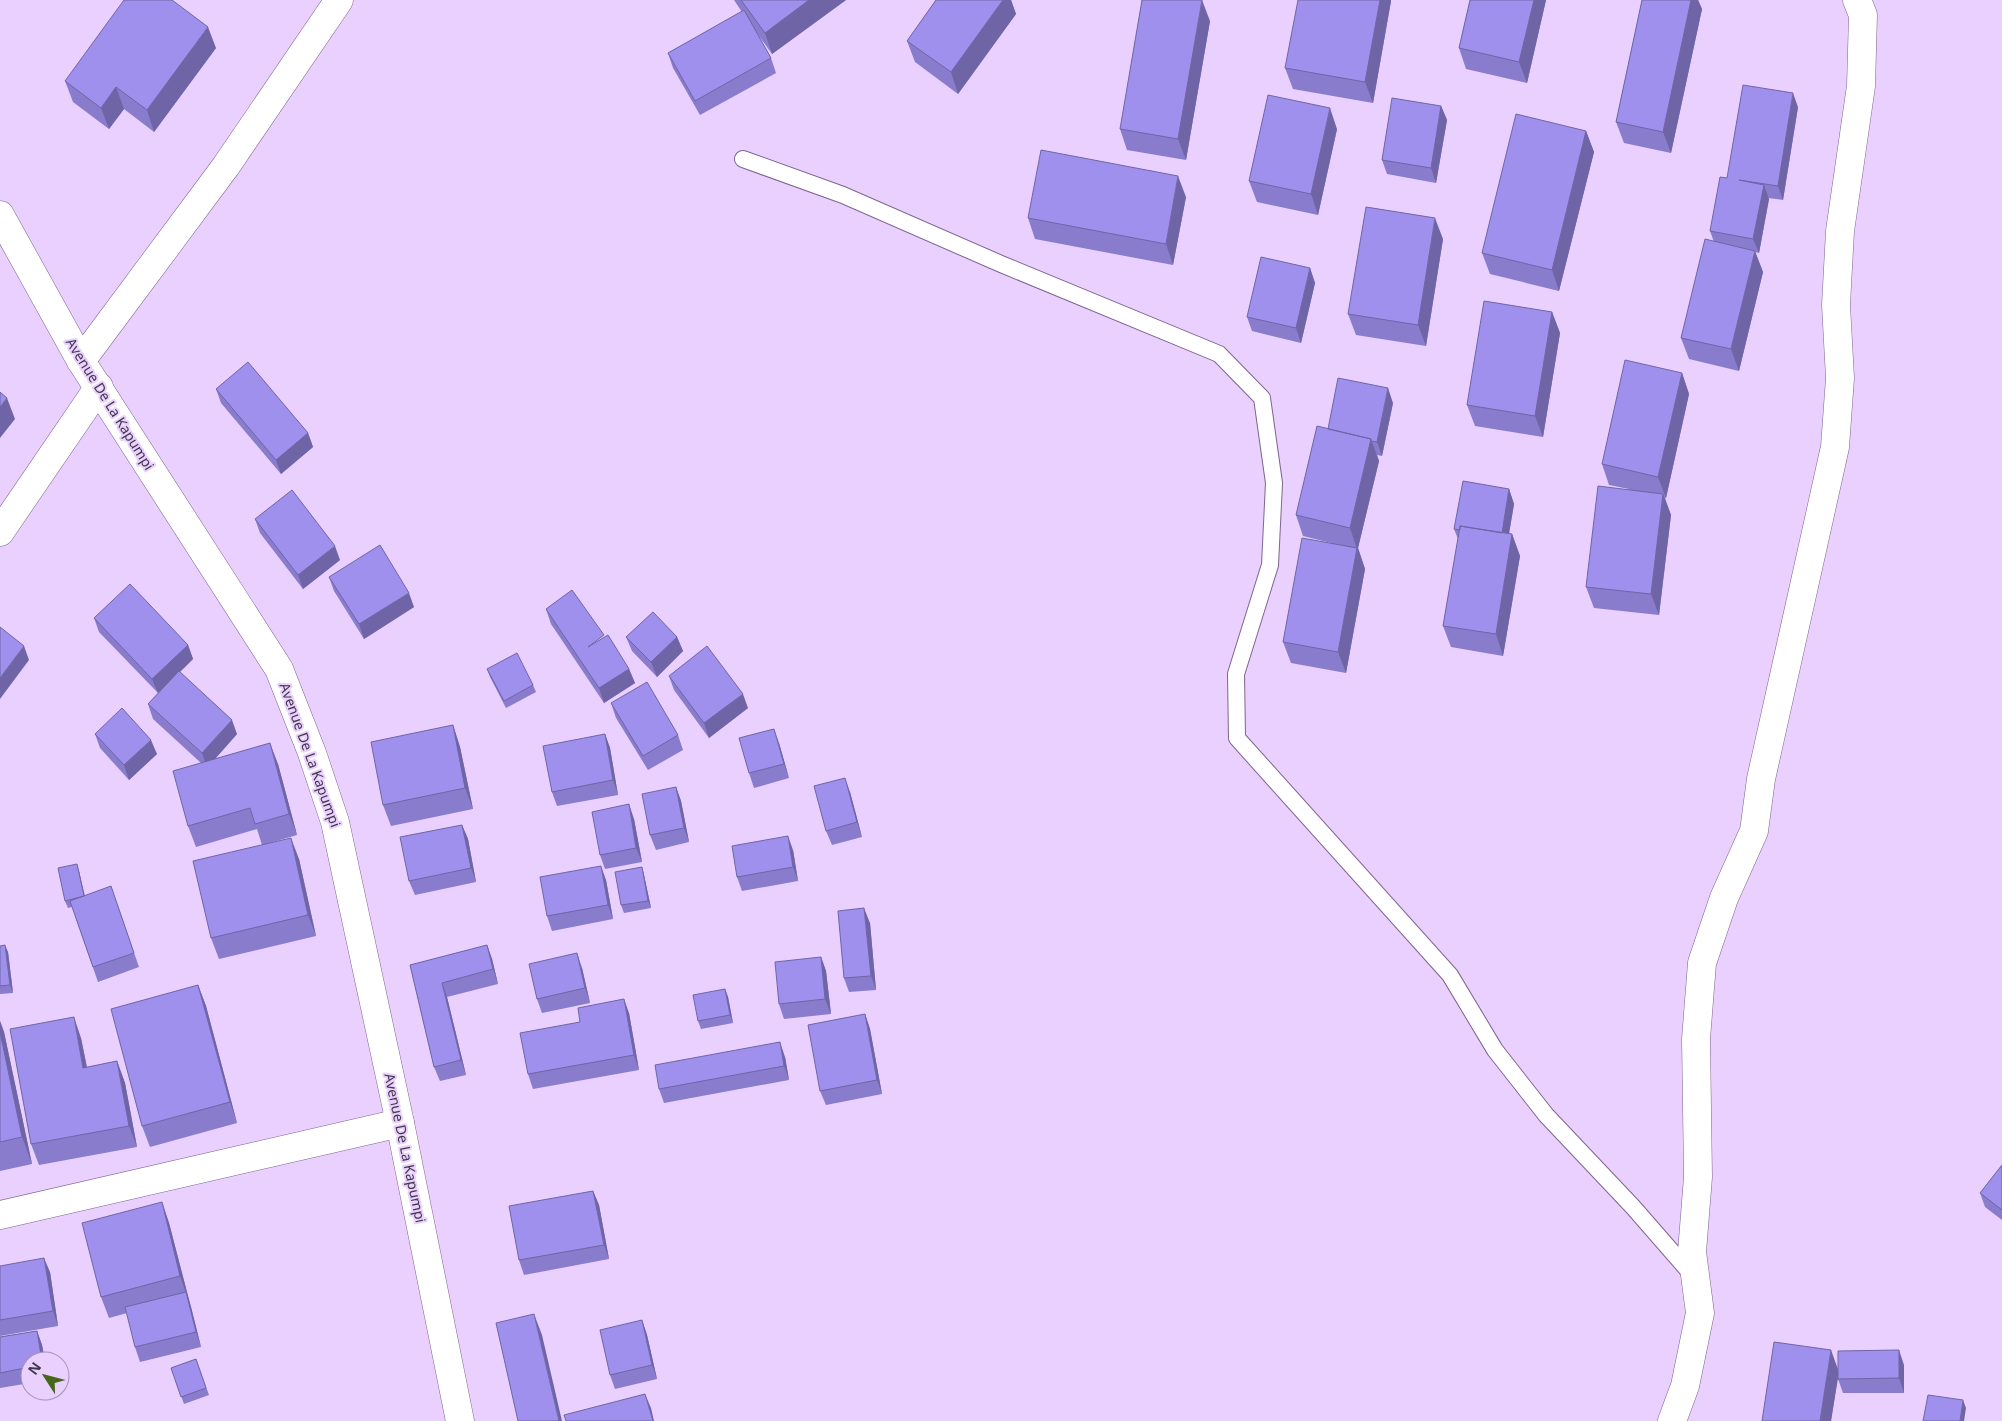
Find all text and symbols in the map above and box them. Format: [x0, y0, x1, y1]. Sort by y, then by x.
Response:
street label: Avenue De La Kapumpi [62, 334, 159, 473]
street label: Avenue De La Kapumpi [275, 680, 345, 830]
street label: Avenue De La Kapumpi [380, 1071, 431, 1224]
north arrow [20, 1351, 70, 1401]
text: N [23, 1358, 45, 1378]

